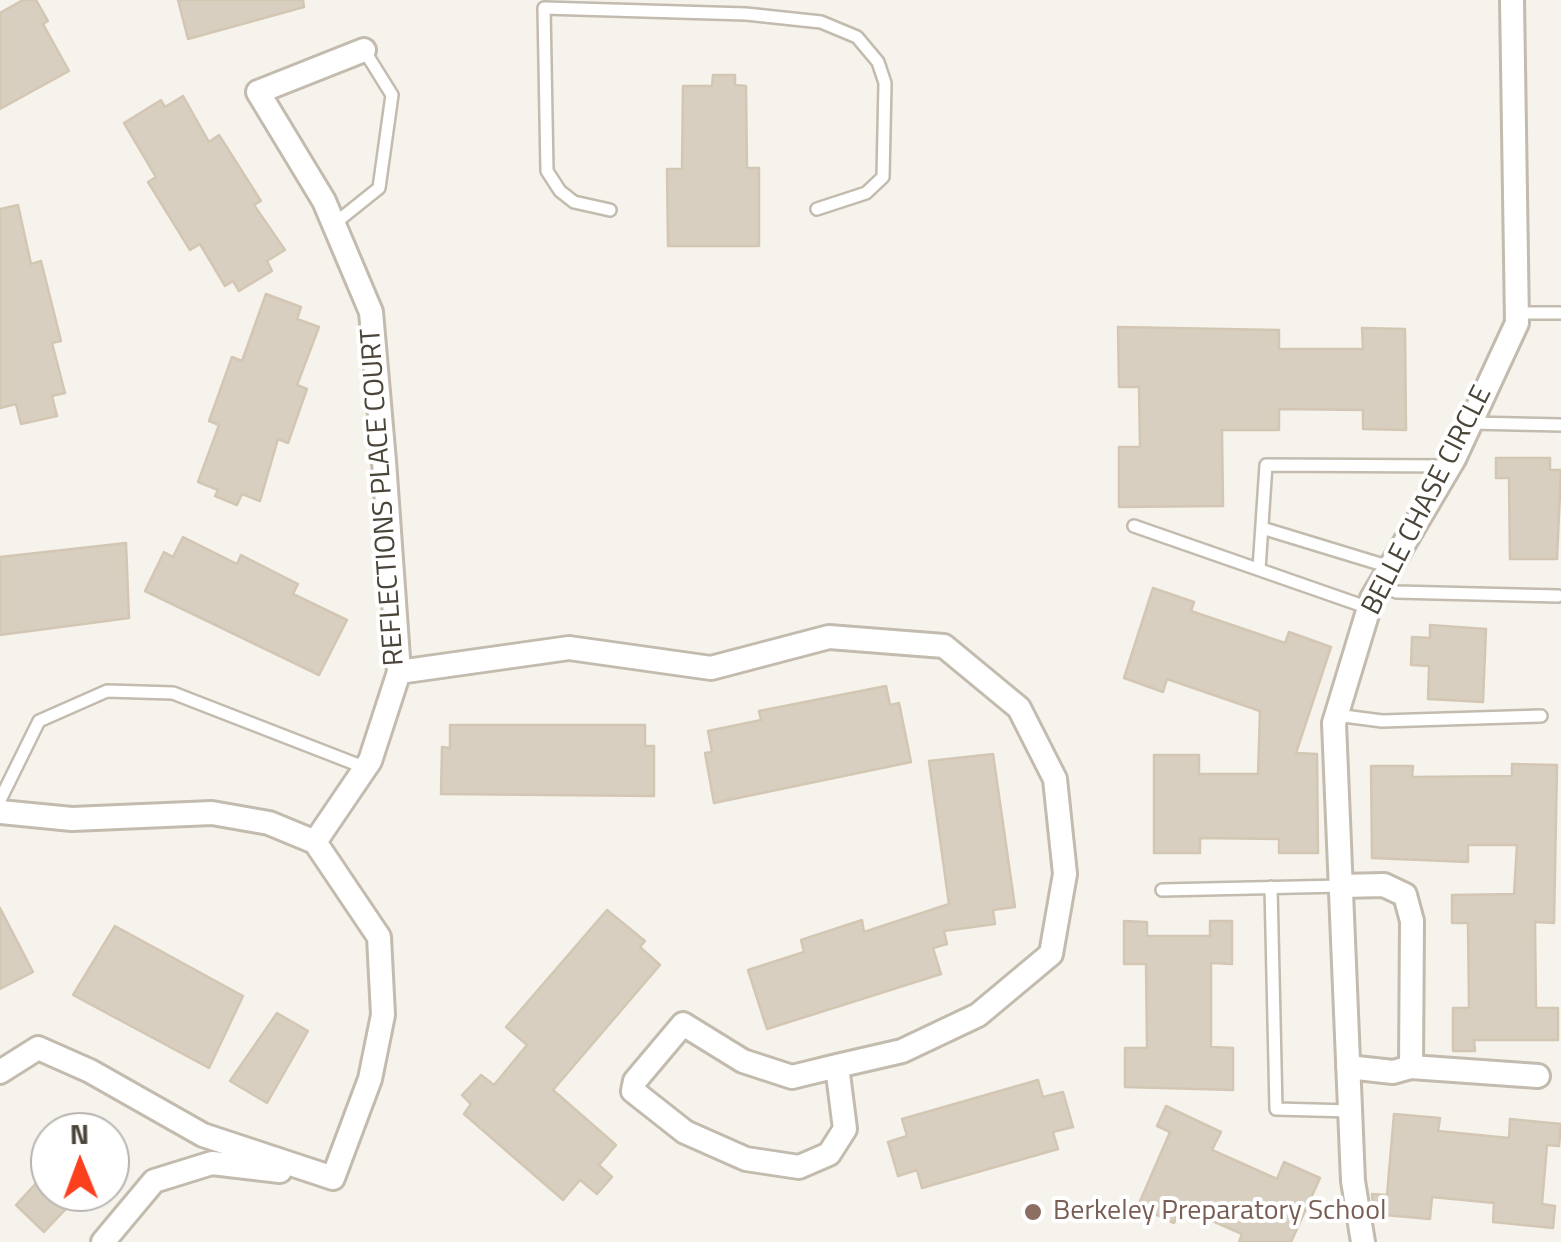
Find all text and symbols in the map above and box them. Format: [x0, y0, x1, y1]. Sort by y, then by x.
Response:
street label: REFLECTIONS PLACE COURT [355, 327, 413, 667]
street label: BELLE CHASE CIRCLE [1356, 381, 1500, 621]
north arrow [30, 1112, 130, 1212]
text: N [69, 1112, 90, 1155]
place label: Berkeley Preparatory School [1053, 1195, 1386, 1229]
marker: Berkeley Preparatory School [1022, 1201, 1044, 1223]

